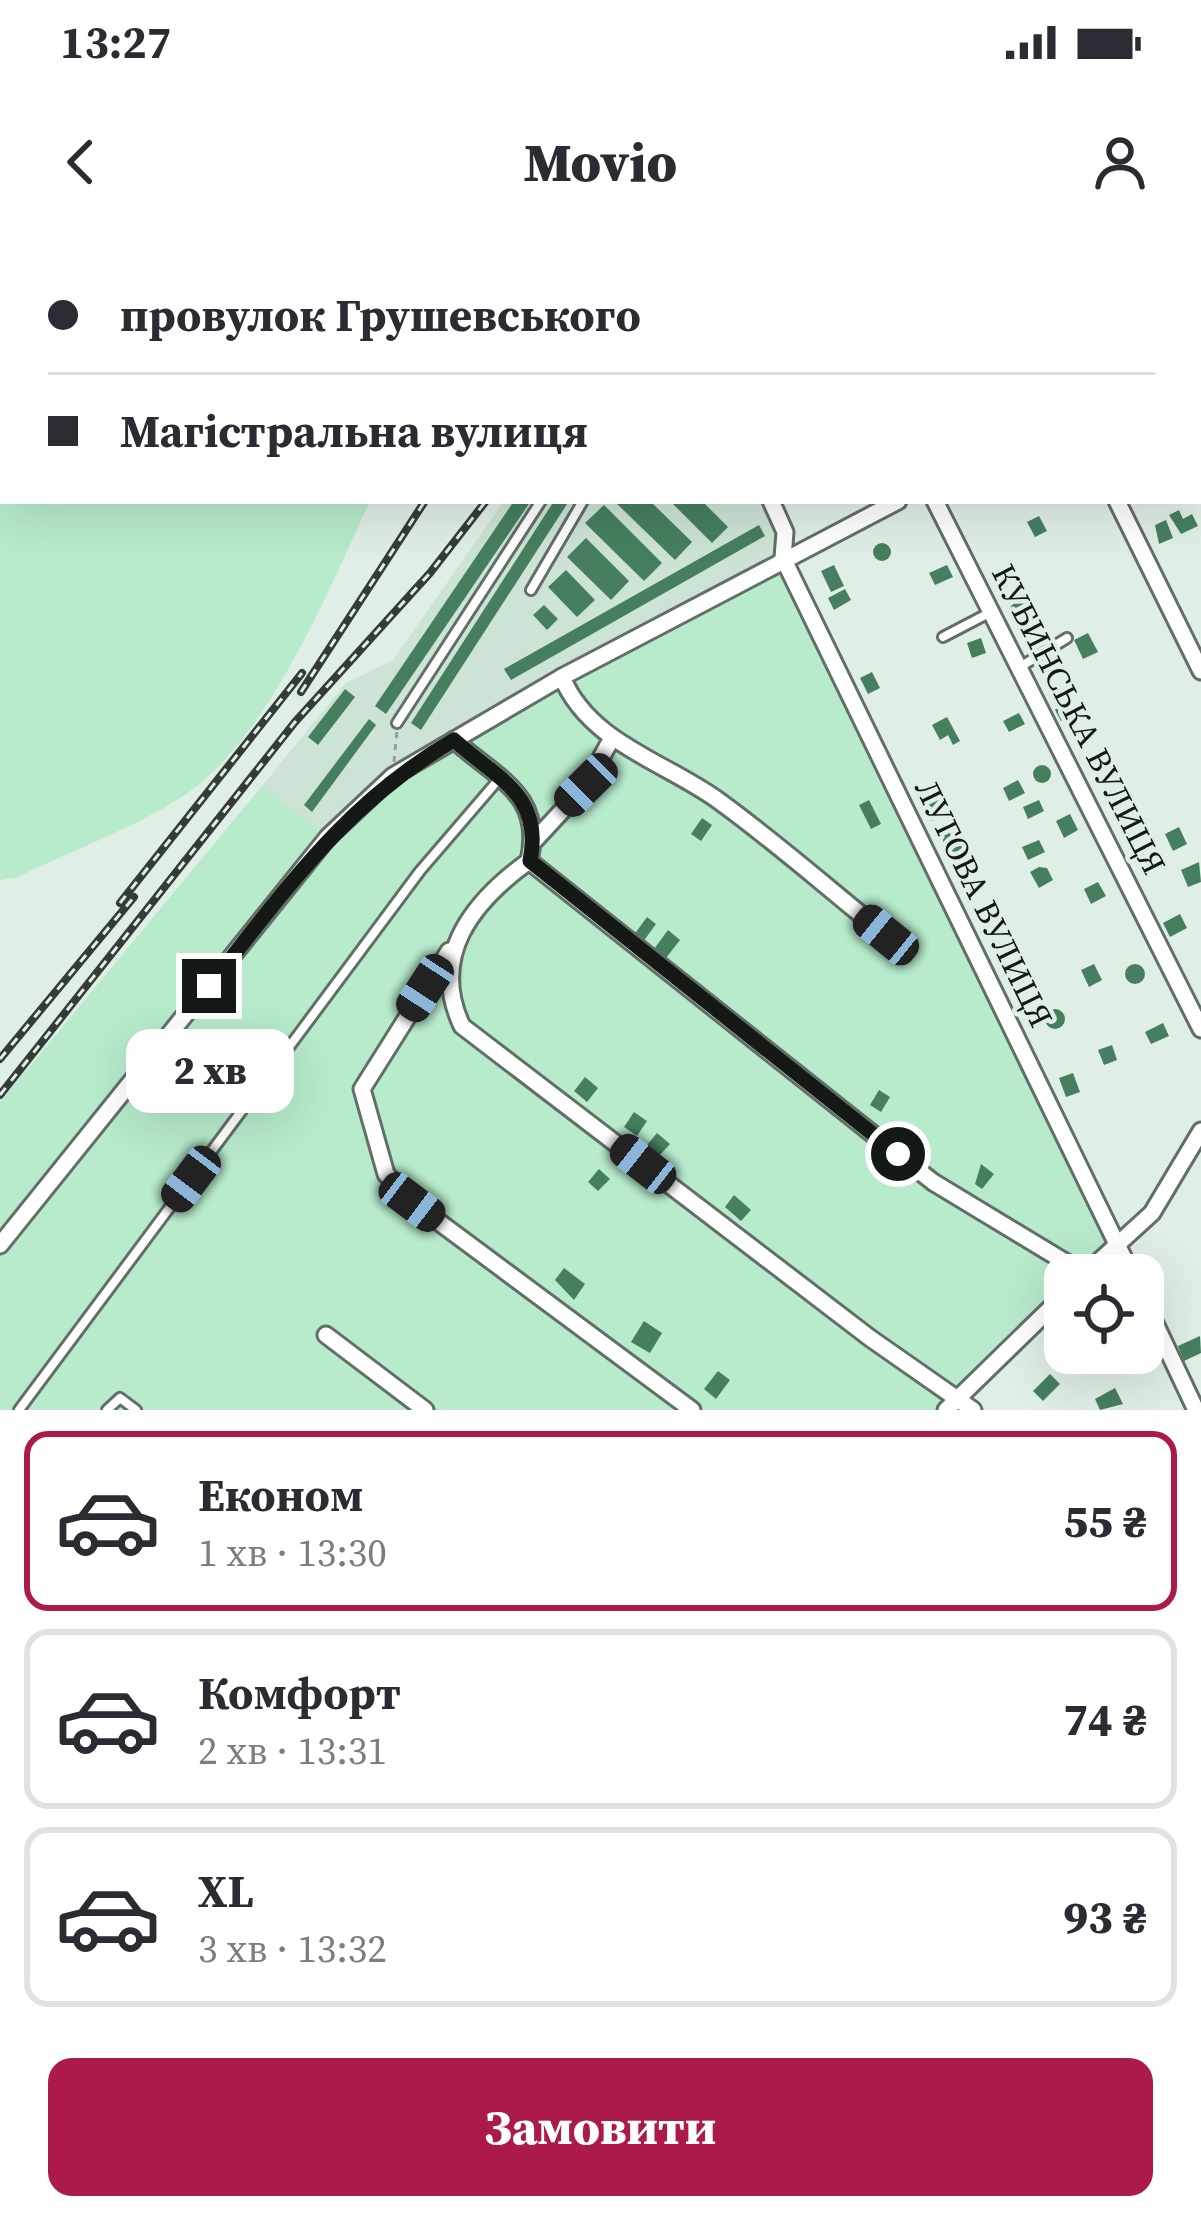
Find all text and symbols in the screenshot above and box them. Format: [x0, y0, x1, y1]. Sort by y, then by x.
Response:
text: 13:27 [60, 11, 171, 73]
text: Movio [524, 125, 677, 199]
icon: back [48, 129, 114, 195]
icon: person [1087, 129, 1153, 195]
text: провулок Грушевського [120, 284, 641, 346]
text: Магістральна вулиця [120, 400, 588, 462]
street label: КУБИНСЬКА ВУЛИЦЯ [981, 556, 1177, 882]
car [548, 747, 624, 823]
street label: ЛУГОВА ВУЛИЦЯ [904, 772, 1064, 1034]
car [847, 898, 925, 972]
car [390, 948, 460, 1028]
route end [182, 959, 236, 1013]
callout: 2 хв [125, 1028, 293, 1112]
text: 2 хв [173, 1044, 247, 1097]
route start [871, 1127, 925, 1181]
car [604, 1128, 682, 1200]
car [155, 1139, 227, 1219]
car [372, 1166, 452, 1238]
map controls [1044, 1254, 1164, 1374]
button: locate [1044, 1254, 1164, 1374]
text: Економ [198, 1464, 363, 1526]
icon: car [54, 1467, 162, 1575]
text: 55 ₴ [1063, 1490, 1147, 1552]
text: 1 хв · 13:30 [198, 1526, 387, 1579]
text: Комфорт [198, 1662, 401, 1724]
icon: car [54, 1665, 162, 1773]
text: 74 ₴ [1063, 1688, 1147, 1750]
text: 2 хв · 13:31 [198, 1724, 387, 1777]
text: XL [198, 1860, 254, 1922]
icon: car [54, 1863, 162, 1971]
text: 93 ₴ [1063, 1886, 1147, 1948]
text: 3 хв · 13:32 [198, 1922, 387, 1975]
button: Замовити [48, 2058, 1153, 2196]

